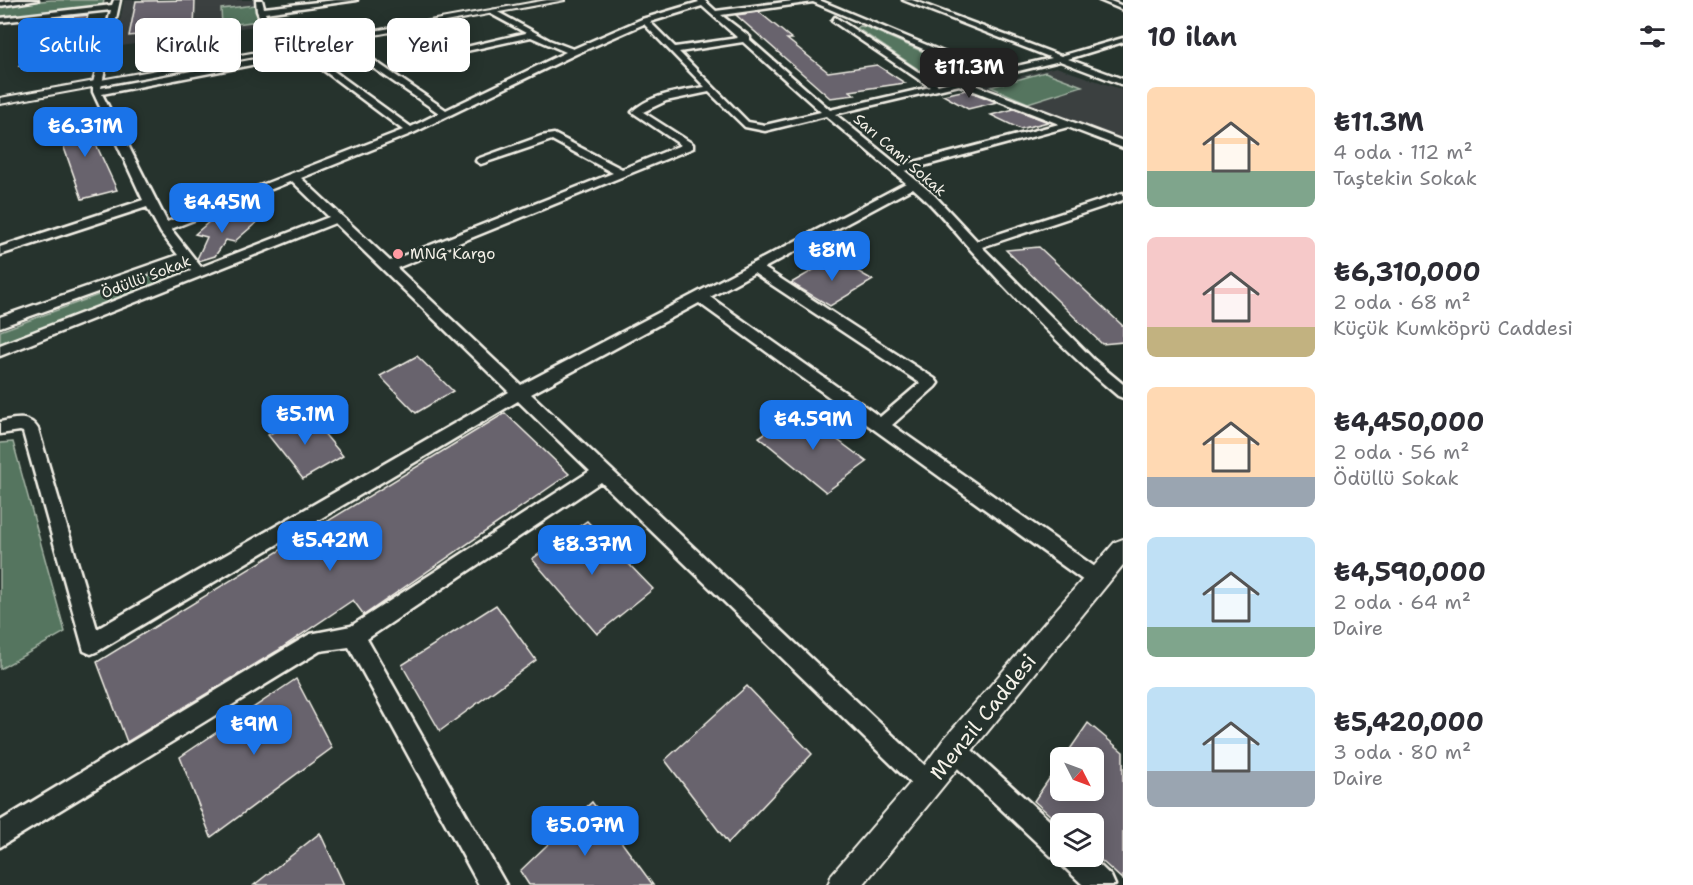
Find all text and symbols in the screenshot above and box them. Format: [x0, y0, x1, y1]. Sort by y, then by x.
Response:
chip: Satılık [18, 18, 123, 72]
chip: Kiralık [135, 18, 241, 72]
chip: Filtreler [253, 18, 375, 72]
chip: Yeni [387, 18, 470, 72]
text: 10 ilan [1147, 19, 1237, 54]
icon: filters [1636, 20, 1669, 53]
pin: ₺11.3M [920, 48, 1018, 99]
text: ₺11.3M [934, 54, 1004, 80]
text: ₺11.3M [1333, 104, 1424, 139]
pin: ₺6.31M [36, 107, 134, 158]
street label: Sarı Cami Sokak [849, 109, 951, 201]
icon: home [1195, 111, 1267, 183]
text: ₺6.31M [47, 113, 123, 139]
text: 4 oda · 112 m² [1333, 139, 1473, 165]
text: Taştekin Sokak [1333, 165, 1477, 191]
pin: ₺4.45M [173, 183, 271, 234]
text: ₺4.45M [183, 189, 261, 215]
pin: ₺8M [803, 231, 861, 282]
text: ₺8M [808, 237, 856, 263]
place label: MNG Kargo [410, 244, 495, 264]
marker: MNG Kargo [391, 247, 405, 261]
street label: Ödüllü Sokak [98, 251, 194, 303]
text: ₺6,310,000 [1333, 254, 1481, 289]
icon: home [1195, 261, 1267, 333]
text: 2 oda · 68 m² [1333, 289, 1471, 315]
text: Küçük Kumköprü Caddesi [1333, 315, 1573, 341]
pin: ₺5.1M [263, 395, 347, 446]
pin: ₺4.59M [764, 400, 862, 451]
text: ₺5.1M [275, 401, 335, 427]
text: ₺4,450,000 [1333, 404, 1484, 439]
text: ₺4.59M [774, 406, 852, 432]
icon: home [1195, 411, 1267, 483]
text: 2 oda · 56 m² [1333, 439, 1470, 465]
text: Ödüllü Sokak [1333, 465, 1459, 491]
pin: ₺5.42M [281, 521, 379, 572]
pin: ₺8.37M [543, 525, 641, 576]
text: ₺5.42M [291, 527, 369, 553]
text: ₺8.37M [552, 531, 632, 557]
text: ₺4,590,000 [1333, 554, 1486, 589]
icon: home [1195, 561, 1267, 633]
text: 2 oda · 64 m² [1333, 589, 1471, 615]
text: Daire [1333, 615, 1383, 641]
street label: Menzil Caddesi [923, 648, 1043, 786]
text: ₺5,420,000 [1333, 704, 1484, 739]
pin: ₺9M [225, 705, 283, 756]
text: ₺9M [230, 711, 278, 737]
icon: home [1195, 711, 1267, 783]
text: 3 oda · 80 m² [1333, 739, 1471, 765]
north arrow [1050, 747, 1104, 801]
map controls [1050, 747, 1104, 867]
text: Daire [1333, 765, 1383, 791]
pin: ₺5.07M [536, 806, 634, 857]
text: ₺5.07M [546, 812, 624, 838]
button: layers [1050, 813, 1104, 867]

